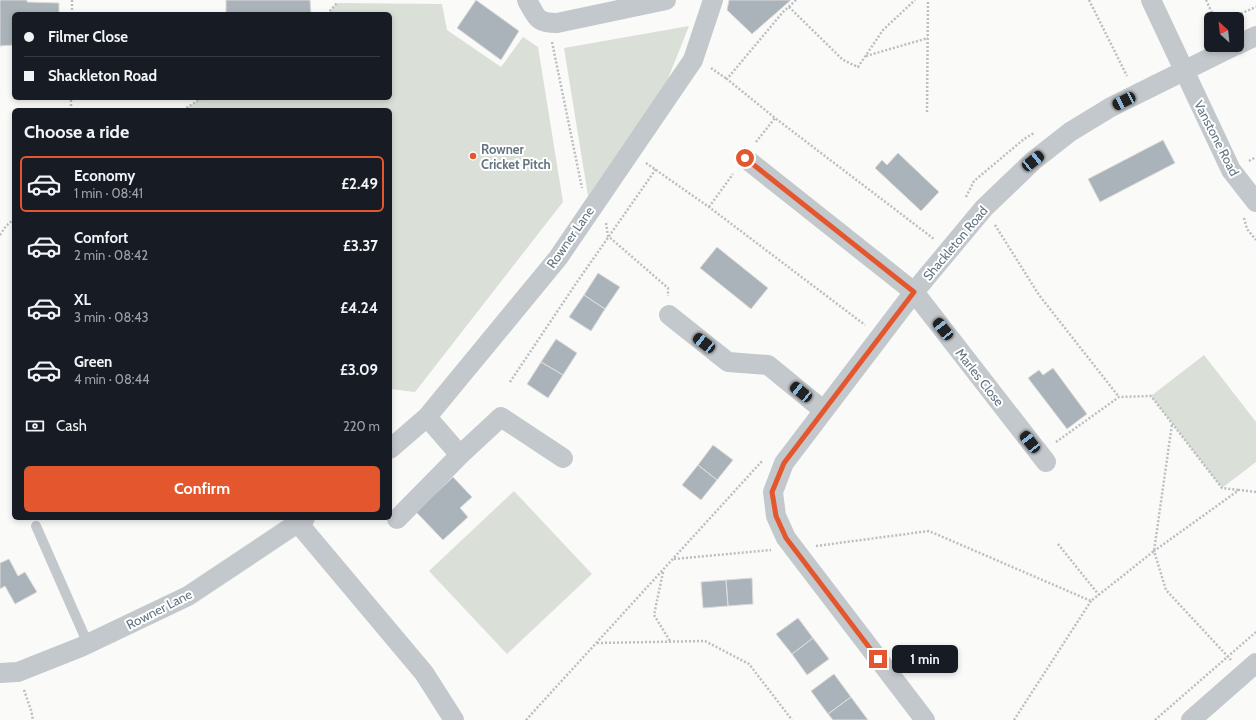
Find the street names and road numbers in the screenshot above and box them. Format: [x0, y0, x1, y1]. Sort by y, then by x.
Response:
street label: Vanstone Road [1191, 97, 1243, 179]
street label: Rowner Lane [543, 203, 597, 271]
street label: Shackleton Road [919, 203, 991, 283]
street label: Marles Close [952, 345, 1008, 409]
street label: Rowner Lane [123, 585, 195, 632]

